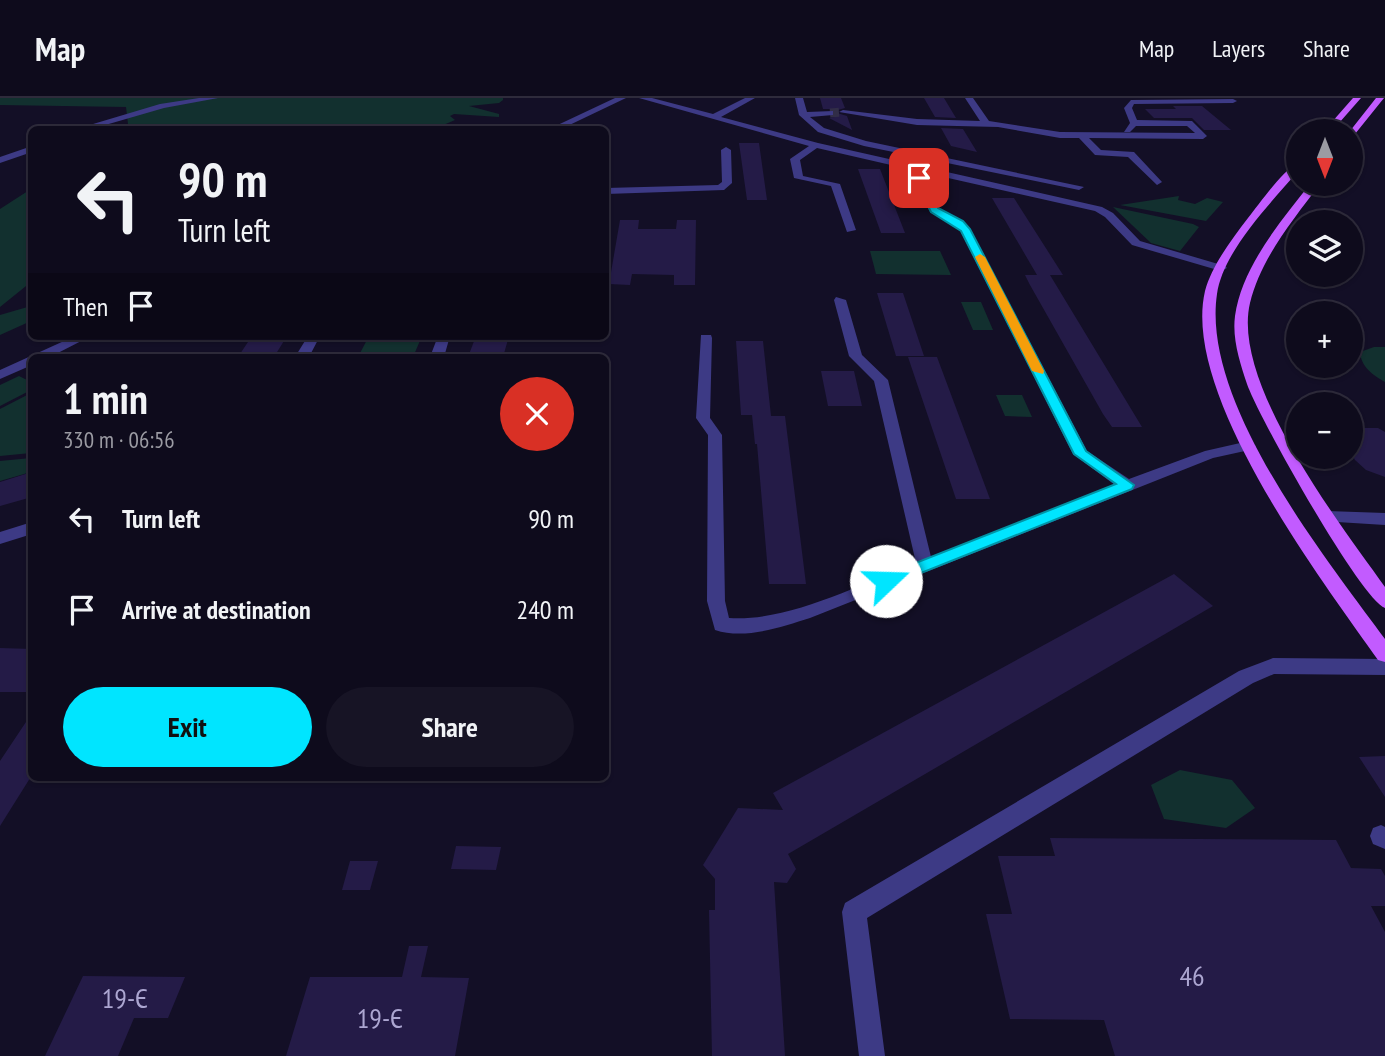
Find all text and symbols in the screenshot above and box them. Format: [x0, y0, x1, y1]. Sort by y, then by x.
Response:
text: Map [35, 27, 85, 70]
text: Map [1139, 33, 1174, 64]
text: Layers [1212, 33, 1265, 64]
text: Share [1303, 33, 1350, 64]
north arrow [1286, 119, 1363, 196]
map controls [1286, 119, 1363, 469]
text: 90 m [178, 147, 267, 211]
pin [889, 148, 949, 208]
icon: left [63, 154, 154, 245]
icon: arrive [900, 159, 938, 197]
text: Turn left [178, 209, 270, 251]
button: layers [1286, 210, 1363, 287]
icon: arrive [122, 287, 160, 325]
text: Then [63, 290, 108, 323]
button: + [1286, 301, 1363, 378]
text: 1 min [63, 371, 148, 426]
button: close [500, 377, 574, 451]
button: − [1286, 392, 1363, 469]
text: 330 m · 06:56 [63, 425, 175, 454]
icon: left [63, 500, 101, 538]
text: Turn left [122, 502, 200, 535]
text: 90 m [528, 502, 574, 535]
position arrow [849, 544, 923, 618]
icon: arrive [63, 591, 101, 629]
text: Arrive at destination [122, 593, 311, 626]
text: 240 m [516, 593, 574, 626]
button: Exit [63, 687, 312, 767]
button: Share [326, 687, 574, 767]
house number: 46 [1179, 957, 1205, 994]
house number: 19-Є [102, 979, 148, 1016]
house number: 19-Є [357, 999, 403, 1036]

